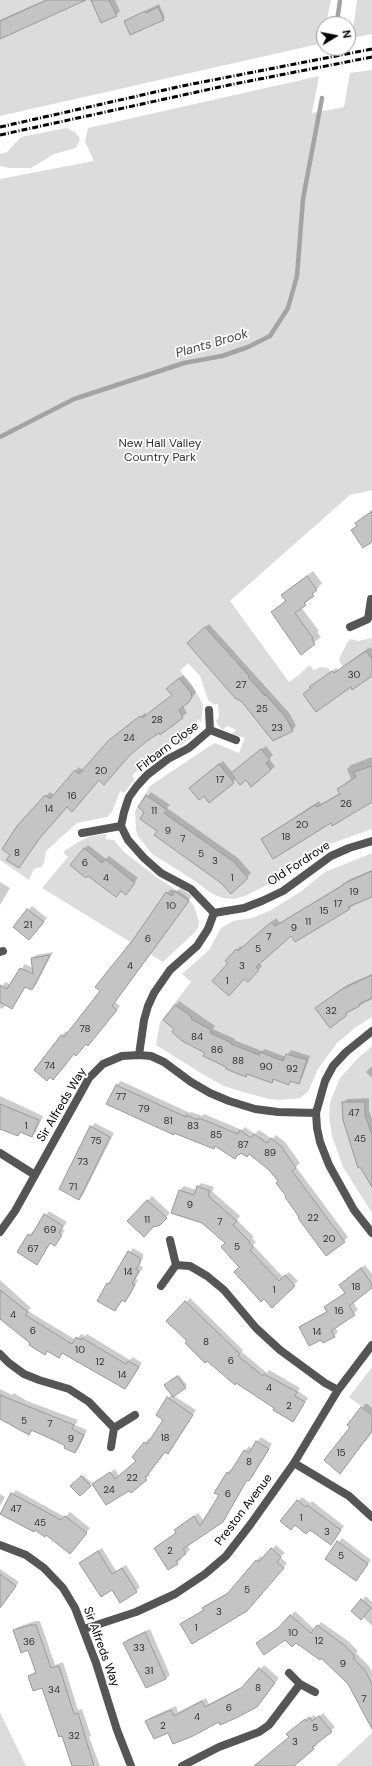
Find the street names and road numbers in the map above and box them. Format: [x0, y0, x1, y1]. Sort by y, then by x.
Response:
street label: Firbarn Close [134, 719, 202, 775]
street label: Old Fordrove [265, 838, 333, 890]
street label: Sir Alfreds Way [34, 1065, 90, 1145]
street label: Preston Avenue [212, 1471, 276, 1549]
street label: Sir Alfreds Way [80, 1605, 122, 1689]

